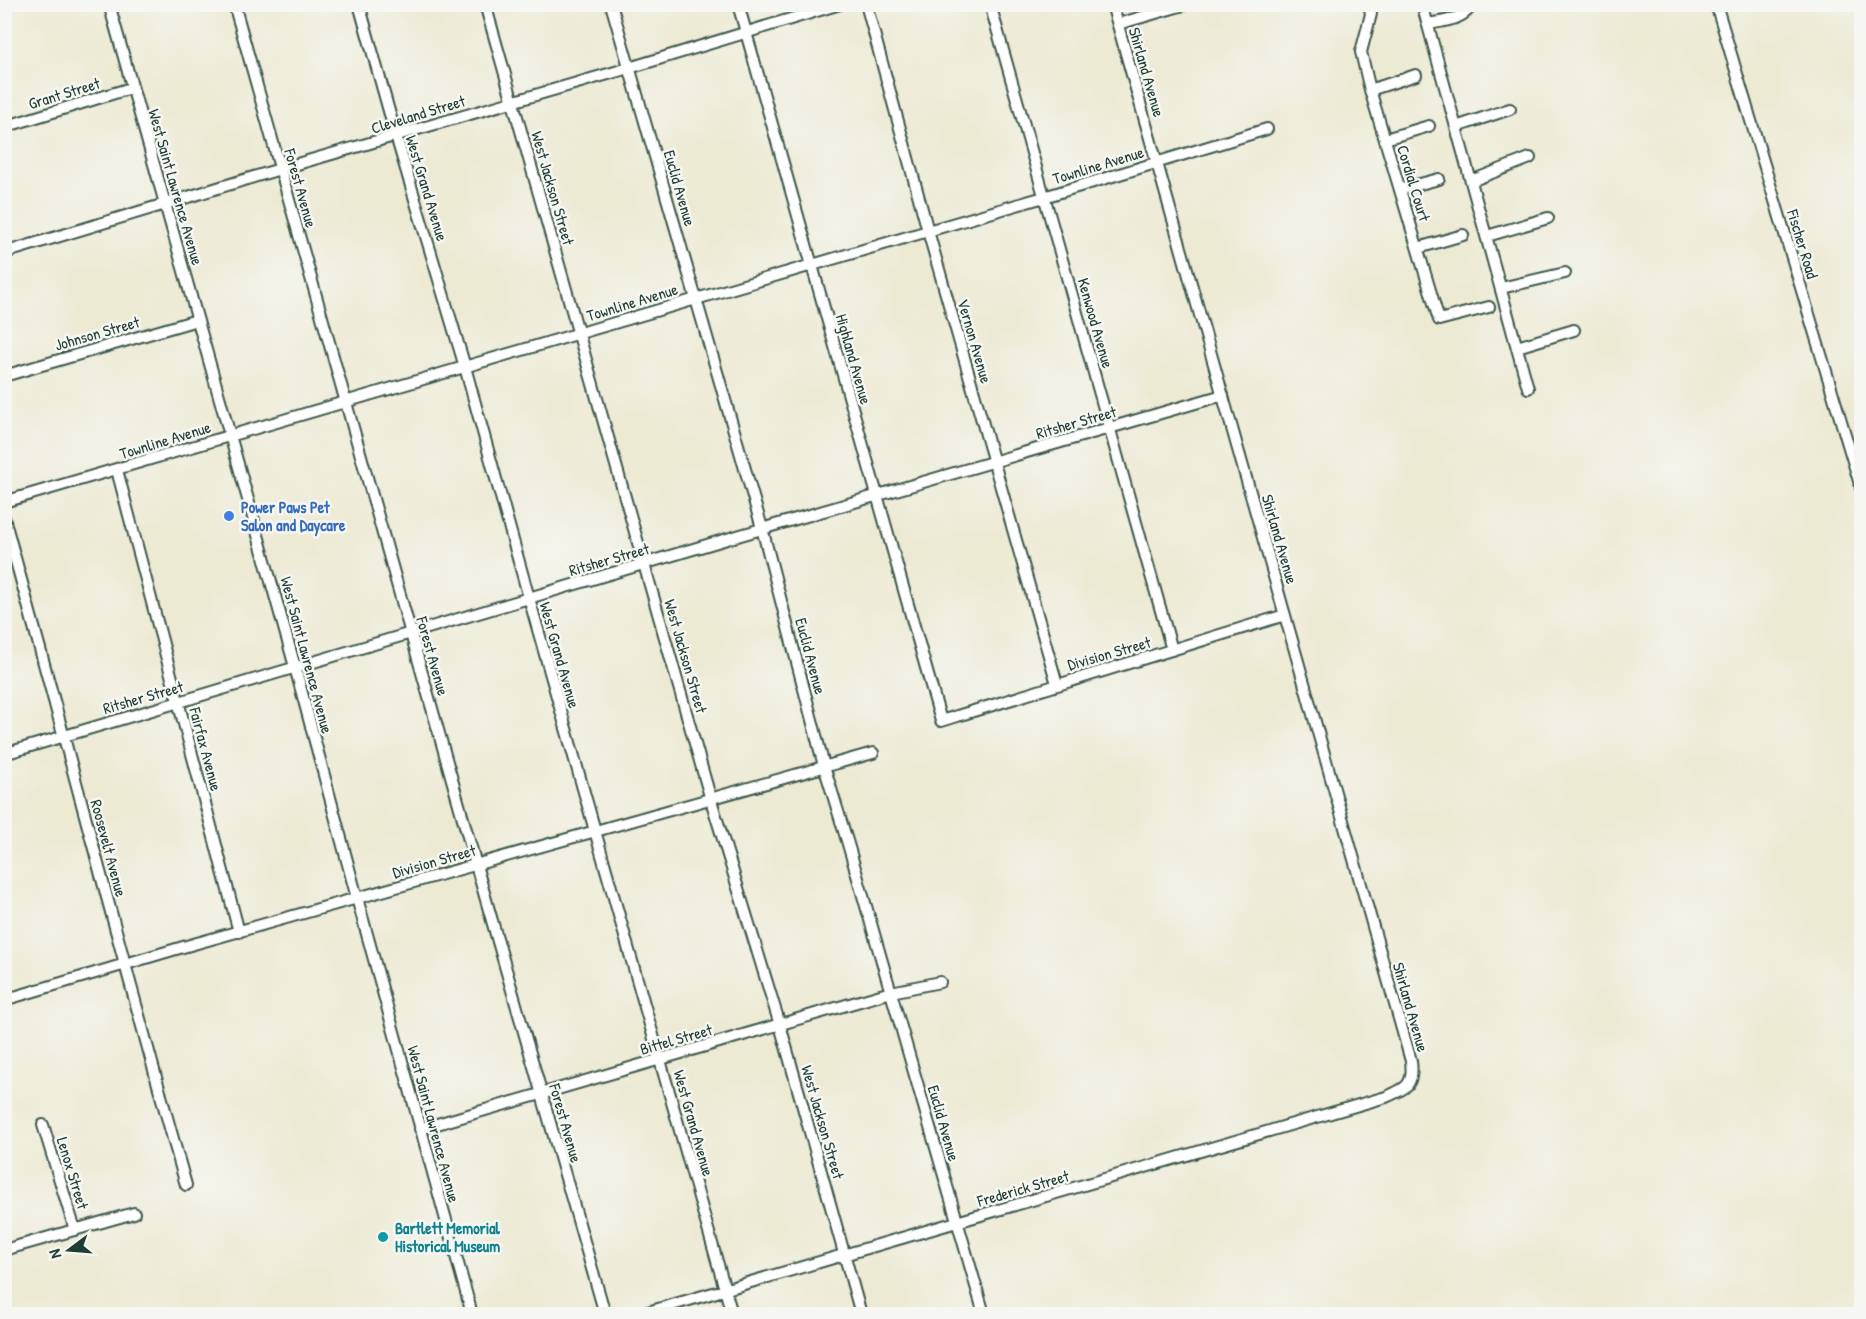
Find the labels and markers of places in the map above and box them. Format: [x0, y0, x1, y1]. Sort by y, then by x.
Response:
place label: Power Paws Pet Salon and Daycare [241, 496, 346, 537]
marker: Power Paws Pet Salon and Daycare [222, 509, 236, 523]
place label: Bartlett Memorial Historical Museum [395, 1217, 501, 1257]
marker: Bartlett Memorial Historical Museum [376, 1230, 390, 1244]

